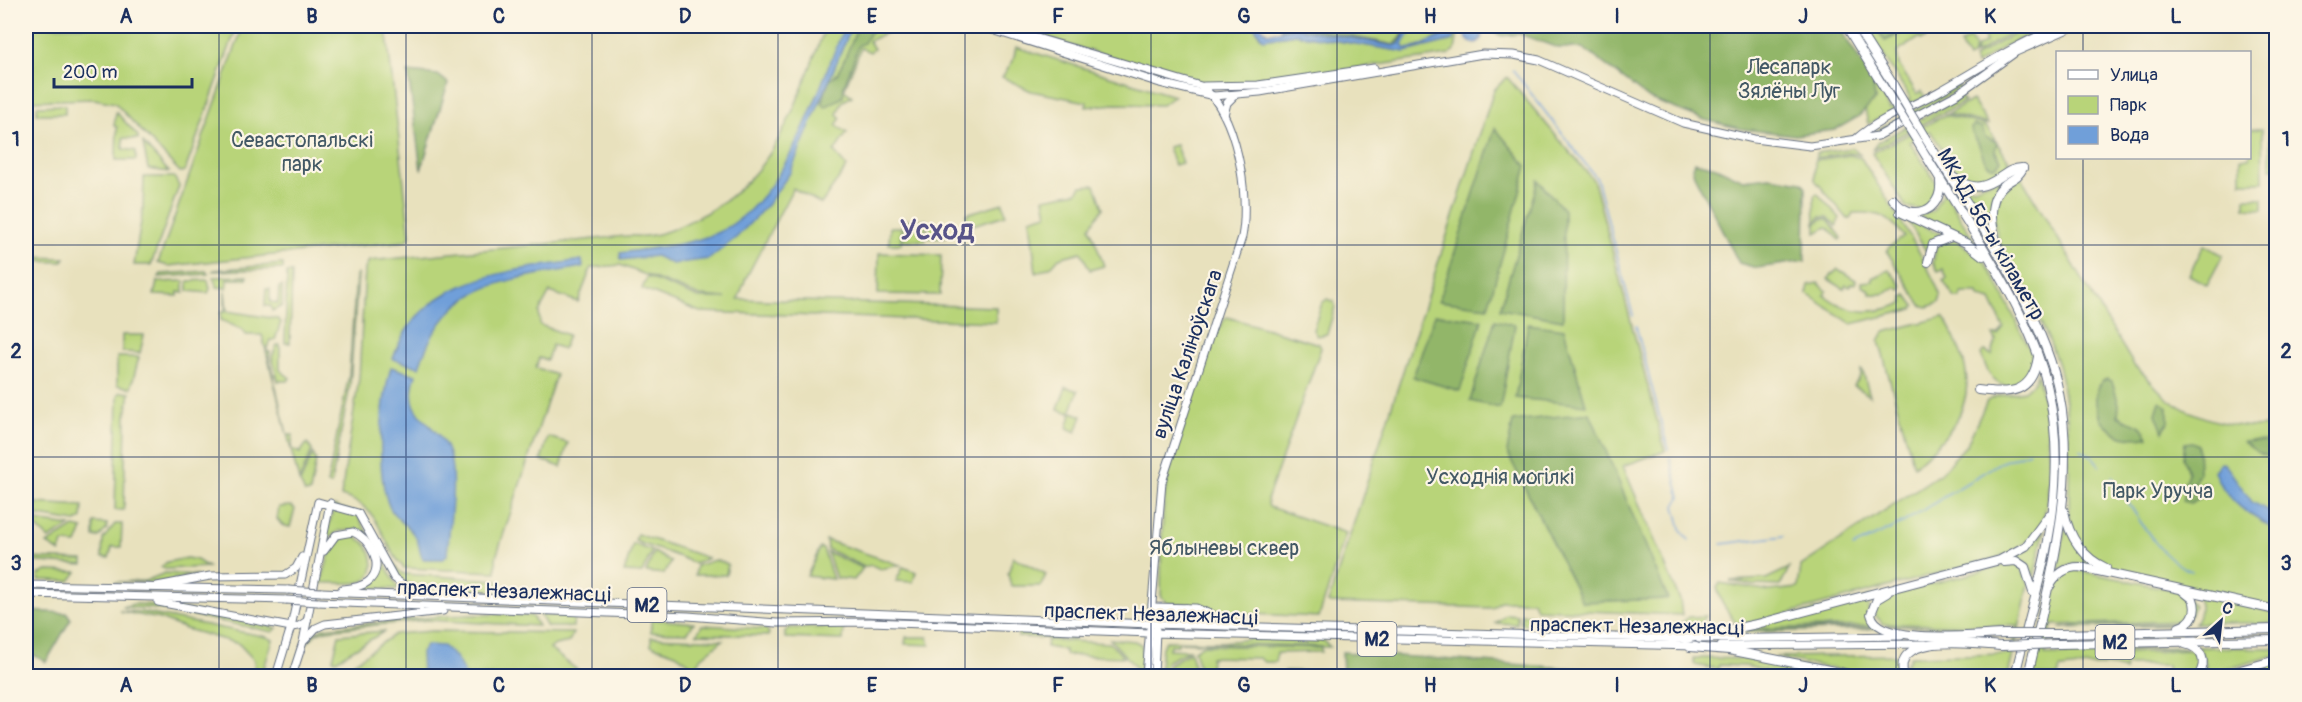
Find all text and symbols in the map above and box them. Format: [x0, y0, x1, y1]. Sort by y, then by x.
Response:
text: A [120, 4, 133, 29]
text: B [306, 4, 318, 29]
text: C [493, 4, 505, 29]
text: D [679, 4, 692, 29]
text: E [867, 4, 878, 29]
text: F [1052, 4, 1064, 29]
text: G [1237, 4, 1251, 29]
text: H [1424, 4, 1437, 29]
text: I [1614, 4, 1620, 29]
text: J [1798, 4, 1808, 29]
text: K [1984, 4, 1996, 29]
text: L [2170, 4, 2182, 29]
scale bar [54, 51, 192, 89]
legend [2056, 51, 2251, 159]
park label: Лесапарк Зялёны Луг [1738, 54, 1840, 105]
text: 200 m [63, 61, 118, 84]
text: Улица [2110, 64, 2158, 87]
text: Парк [2110, 94, 2147, 117]
text: Вода [2110, 124, 2149, 147]
text: 1 [12, 127, 20, 152]
park label: Севастопальскі парк [231, 127, 373, 178]
text: 1 [2282, 127, 2290, 152]
street label: МКАД, 56-ы кіламетр [1930, 144, 2051, 325]
district label: Усход [900, 214, 975, 247]
street label: вуліца Каліноўскага [1146, 266, 1229, 442]
text: 2 [10, 339, 22, 364]
text: 2 [2280, 339, 2292, 364]
park label: Усходнія могілкі [1426, 464, 1574, 491]
park label: Парк Уручча [2103, 478, 2213, 505]
park label: Яблыневы сквер [1149, 535, 1299, 562]
text: 3 [10, 551, 22, 576]
text: 3 [2280, 551, 2292, 576]
street label: праспект Незалежнасці [396, 574, 612, 609]
road number: М2 [628, 588, 666, 622]
north arrow [2191, 591, 2251, 651]
street label: праспект Незалежнасці [1043, 597, 1259, 632]
text: С [2218, 597, 2236, 620]
street label: праспект Незалежнасці [1530, 611, 1745, 642]
road number: М2 [1358, 622, 1396, 656]
road number: М2 [2096, 625, 2134, 659]
text: A [120, 673, 133, 698]
text: B [306, 673, 318, 698]
text: C [493, 673, 505, 698]
text: D [679, 673, 692, 698]
text: E [867, 673, 878, 698]
text: F [1052, 673, 1064, 698]
text: G [1237, 673, 1251, 698]
text: H [1424, 673, 1437, 698]
text: I [1614, 673, 1620, 698]
text: J [1798, 673, 1808, 698]
text: K [1984, 673, 1996, 698]
text: L [2170, 673, 2182, 698]

